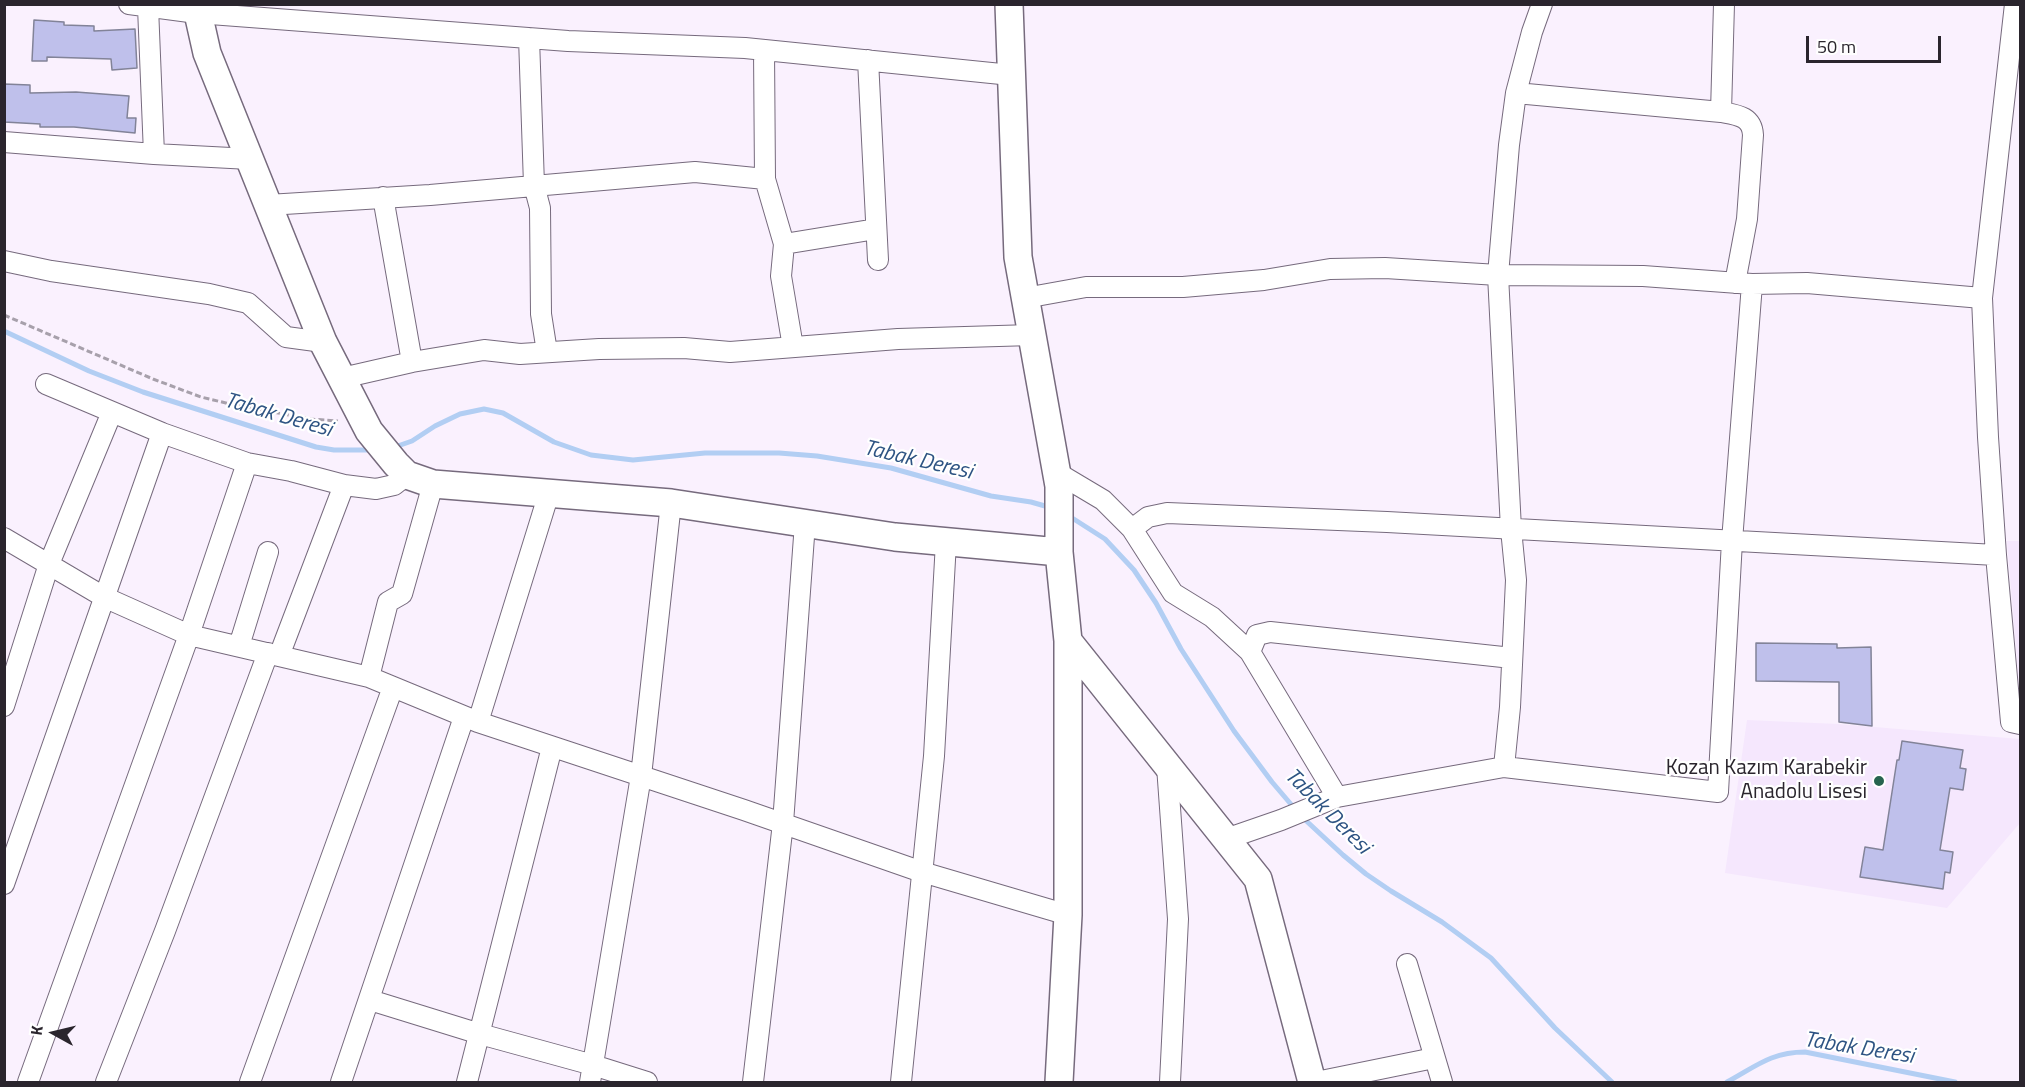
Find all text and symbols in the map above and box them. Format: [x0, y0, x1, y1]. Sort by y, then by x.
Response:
scale bar [1809, 24, 1944, 62]
text: 50 m [1817, 33, 1856, 60]
water label: Tabak Deresi [221, 388, 335, 444]
water label: Tabak Deresi [861, 436, 975, 486]
place label: Kozan Kazım Karabekir Anadolu Lisesi [1666, 756, 1867, 806]
water label: Tabak Deresi [1279, 764, 1375, 860]
marker: Kozan Kazım Karabekir Anadolu Lisesi [1872, 774, 1886, 788]
north arrow [24, 1003, 84, 1063]
text: K [24, 1024, 49, 1037]
water label: Tabak Deresi [1802, 1027, 1916, 1071]

